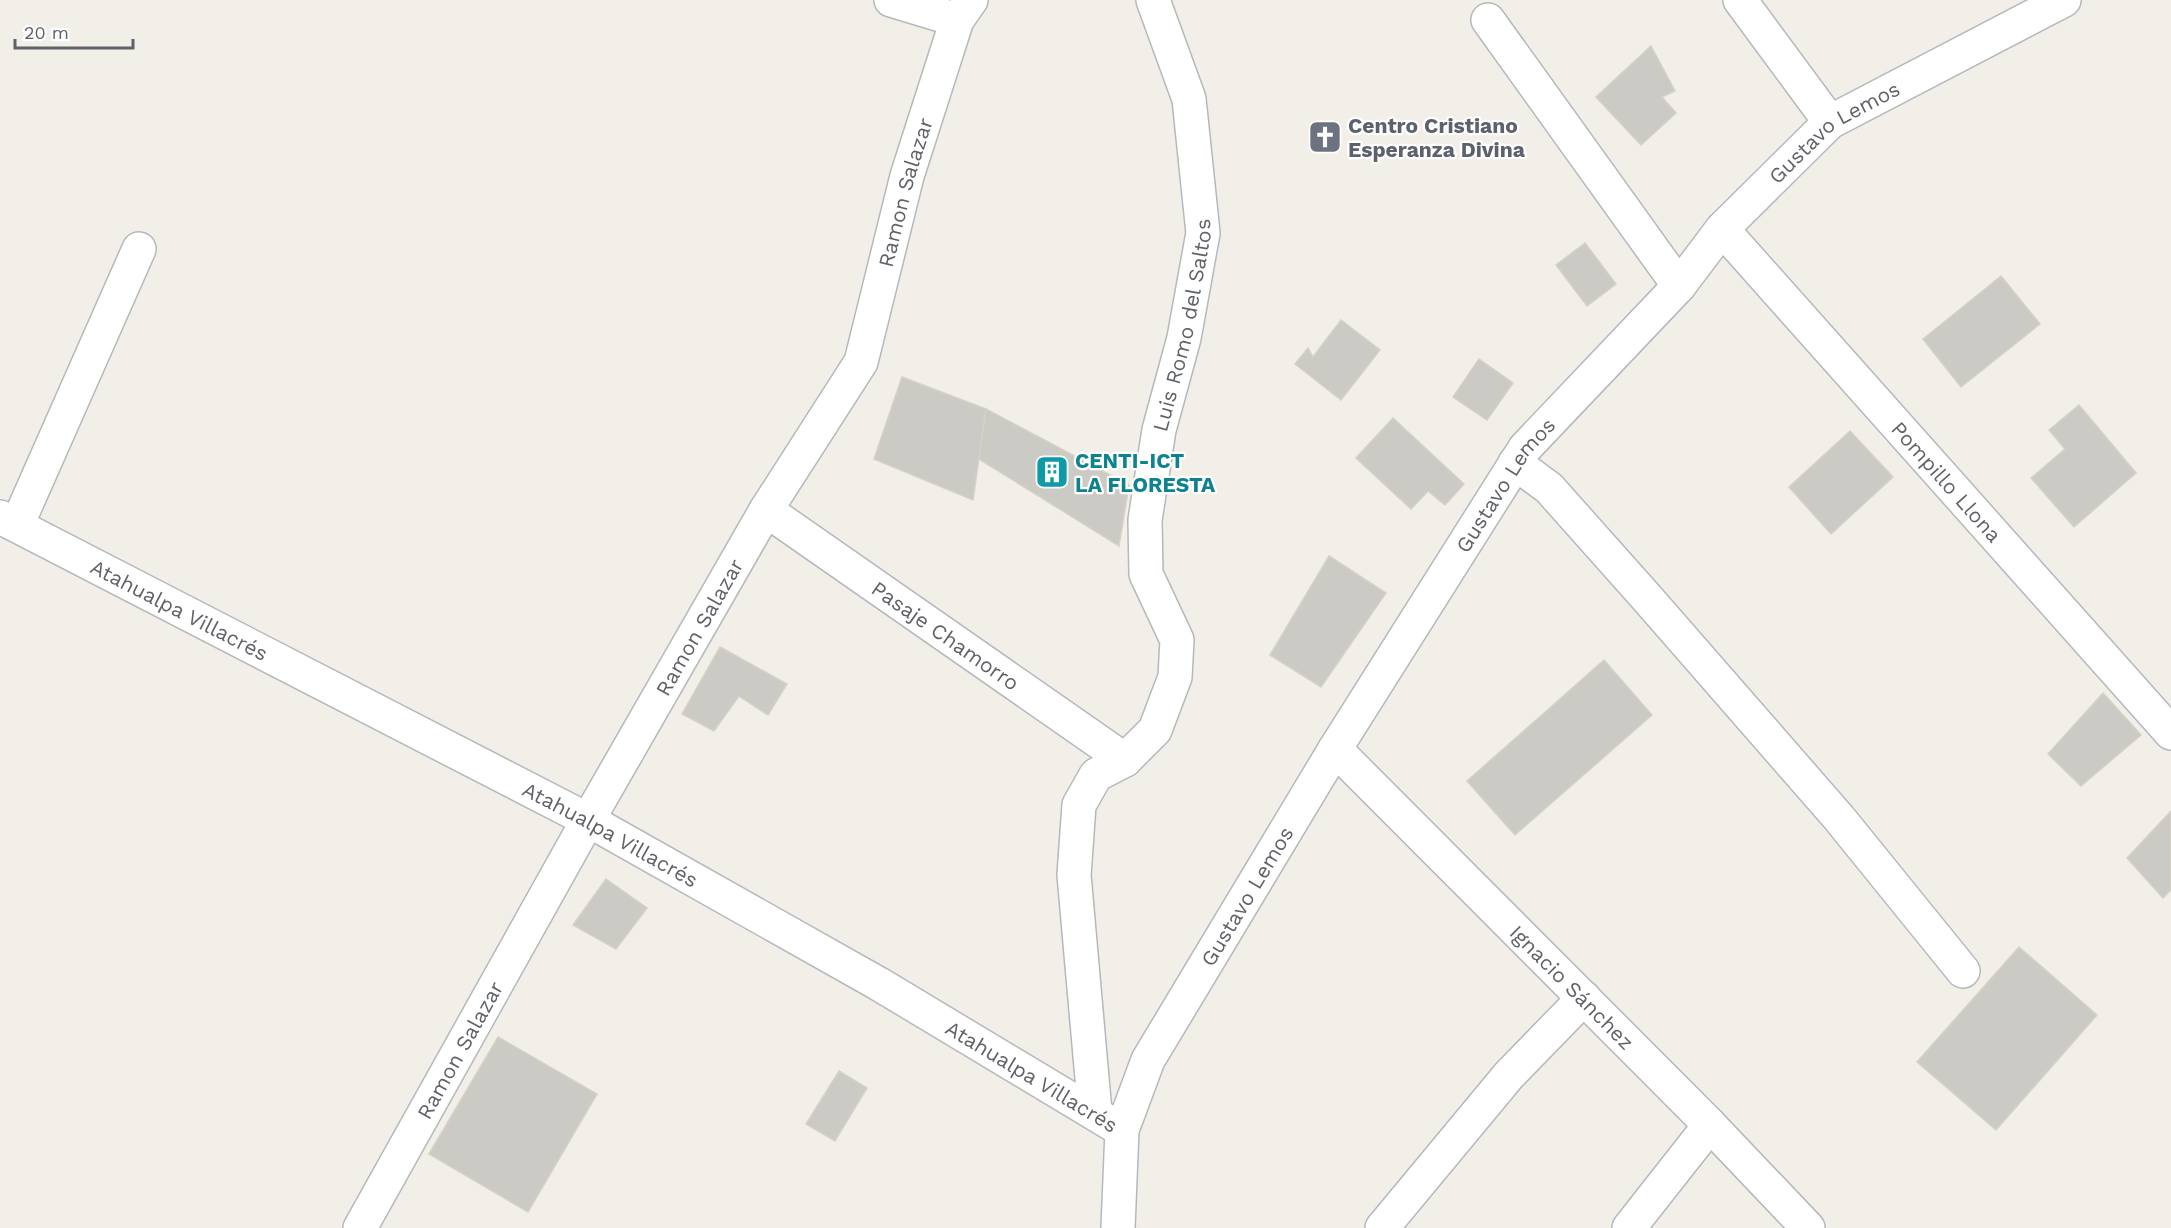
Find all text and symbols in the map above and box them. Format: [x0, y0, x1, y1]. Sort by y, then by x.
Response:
scale bar [15, 12, 134, 50]
text: 20 m [24, 22, 69, 43]
street label: Gustavo Lemos [1763, 75, 1904, 188]
place label: Centro Cristiano Esperanza Divina [1348, 113, 1526, 162]
street label: Ramon Salazar [872, 114, 938, 270]
church icon: Centro Cristiano Esperanza Divina [1307, 119, 1343, 155]
street label: Luis Romo del Saltos [1147, 218, 1216, 434]
street label: Gustavo Lemos [1450, 412, 1560, 557]
street label: Pompillo Llona [1887, 416, 2007, 547]
place label: CENTI-ICT LA FLORESTA [1075, 448, 1216, 497]
building icon: CENTI-ICT LA FLORESTA [1034, 454, 1070, 490]
street label: Atahualpa Villacrés [87, 553, 273, 666]
street label: Ramon Salazar [650, 554, 748, 700]
street label: Pasaje Chamorro [867, 575, 1024, 695]
street label: Atahualpa Villacrés [519, 776, 703, 892]
street label: Gustavo Lemos [1195, 822, 1298, 970]
street label: Ignacio Sánchez [1505, 919, 1640, 1054]
street label: Ramon Salazar [411, 976, 508, 1123]
street label: Atahualpa Villacrés [941, 1015, 1123, 1137]

